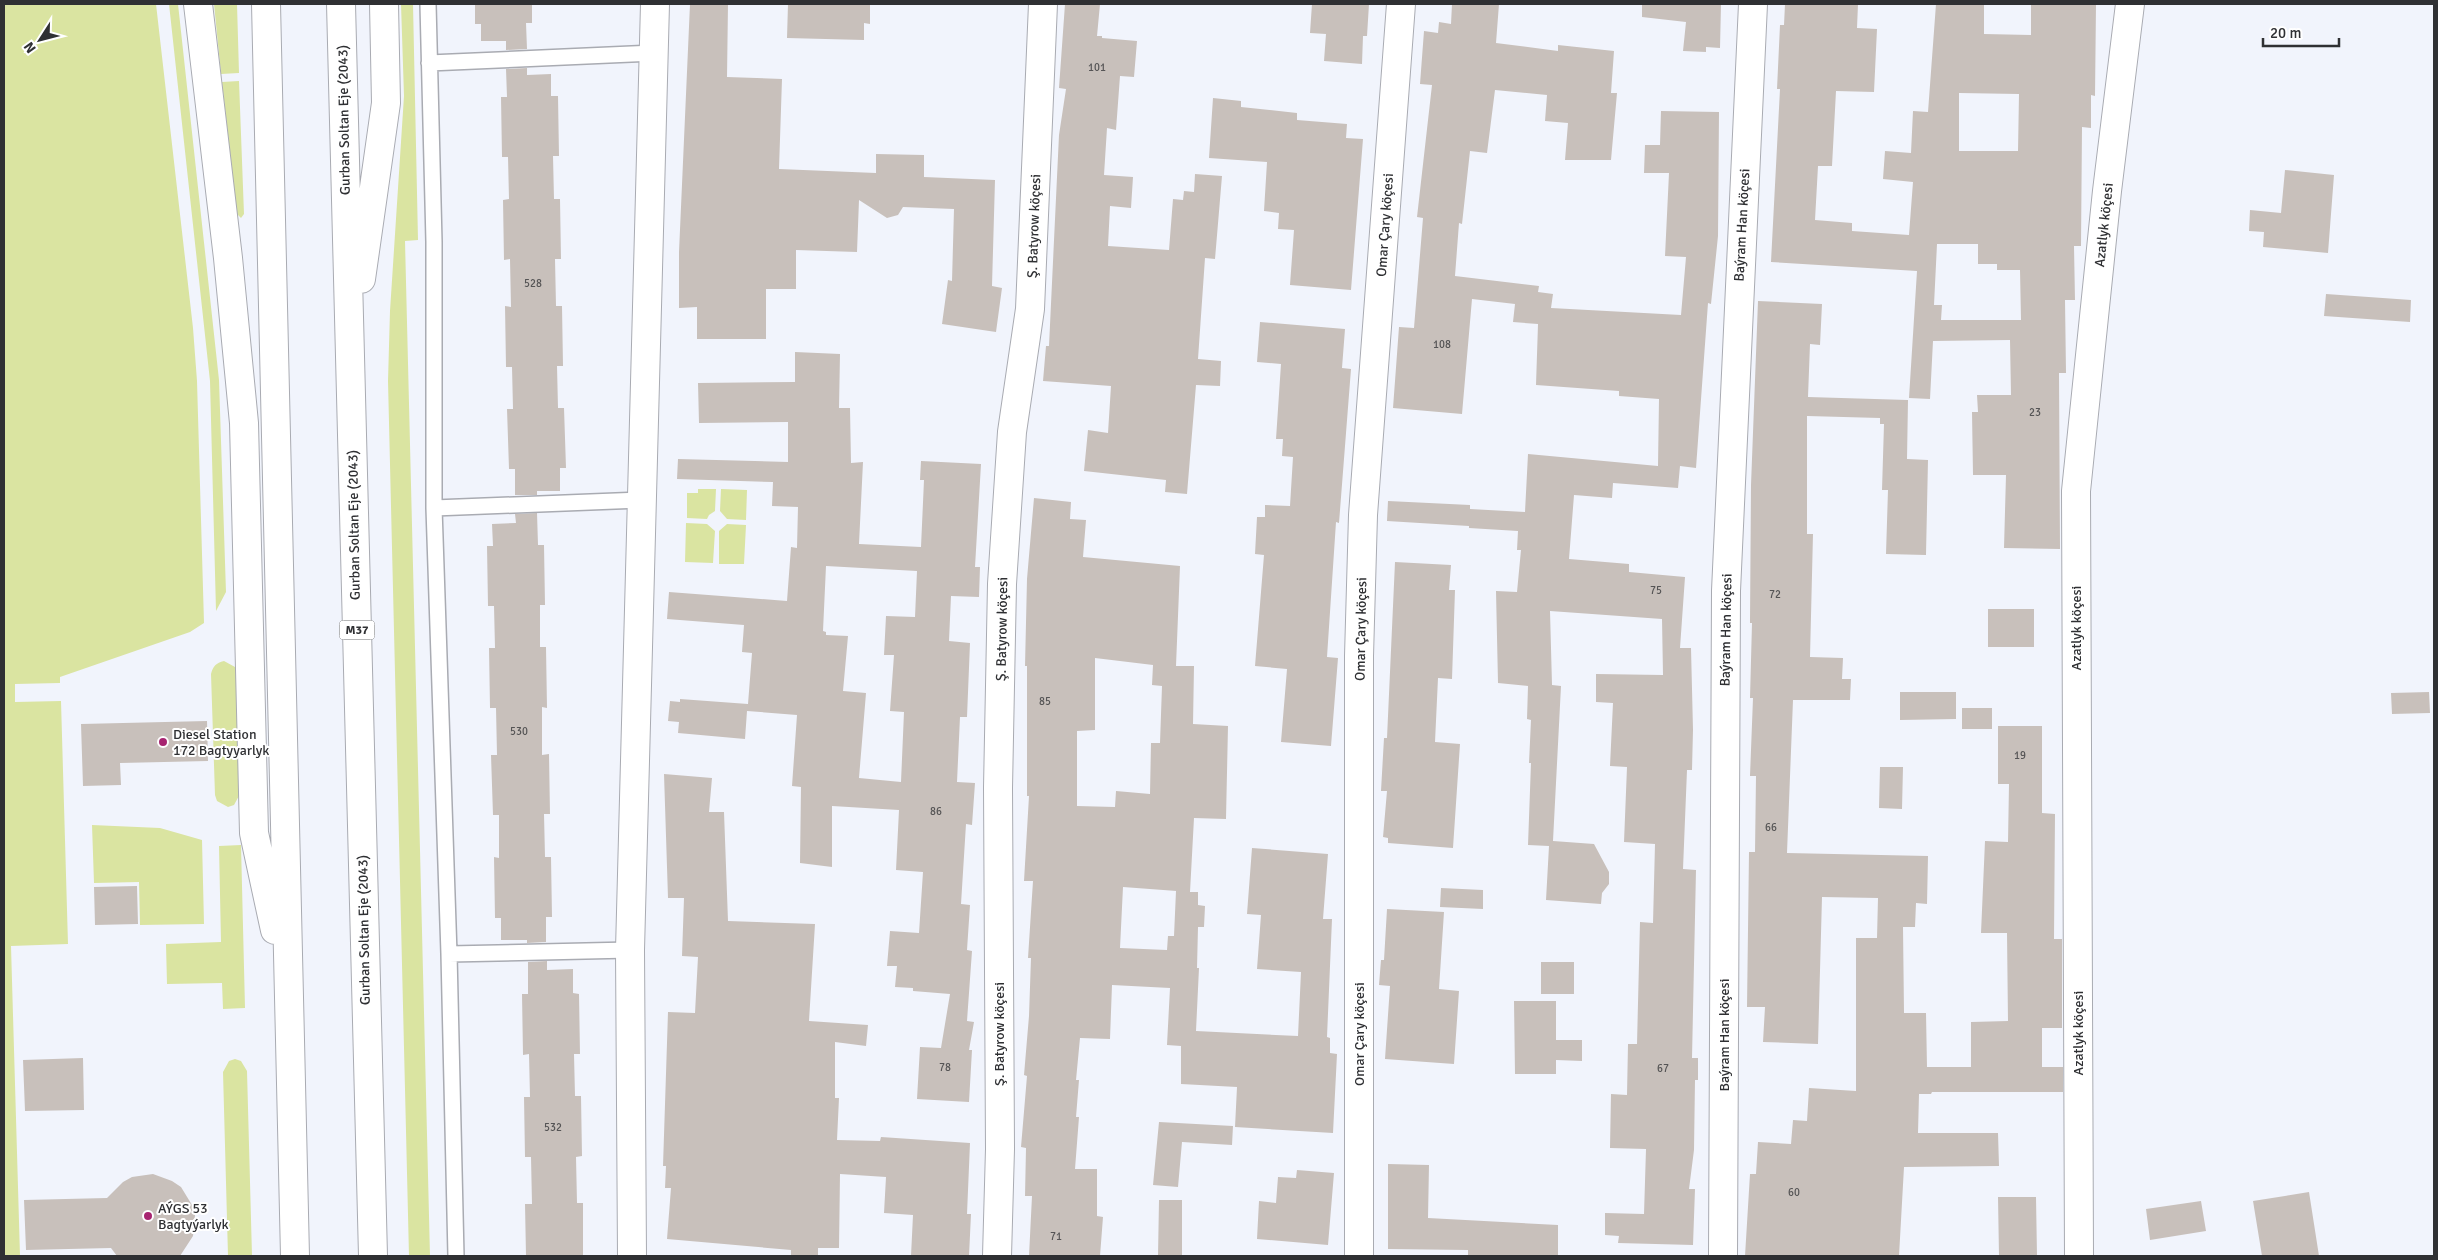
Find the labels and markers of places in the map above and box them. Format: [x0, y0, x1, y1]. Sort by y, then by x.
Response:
place label: Diesel Station 172 Bagtyyarlyk [173, 726, 269, 759]
marker: Diesel Station 172 Bagtyyarlyk [157, 736, 169, 748]
place label: AÝGS 53 Bagtyýarlyk [158, 1200, 229, 1233]
marker: AÝGS 53 Bagtyýarlyk [142, 1210, 154, 1222]

